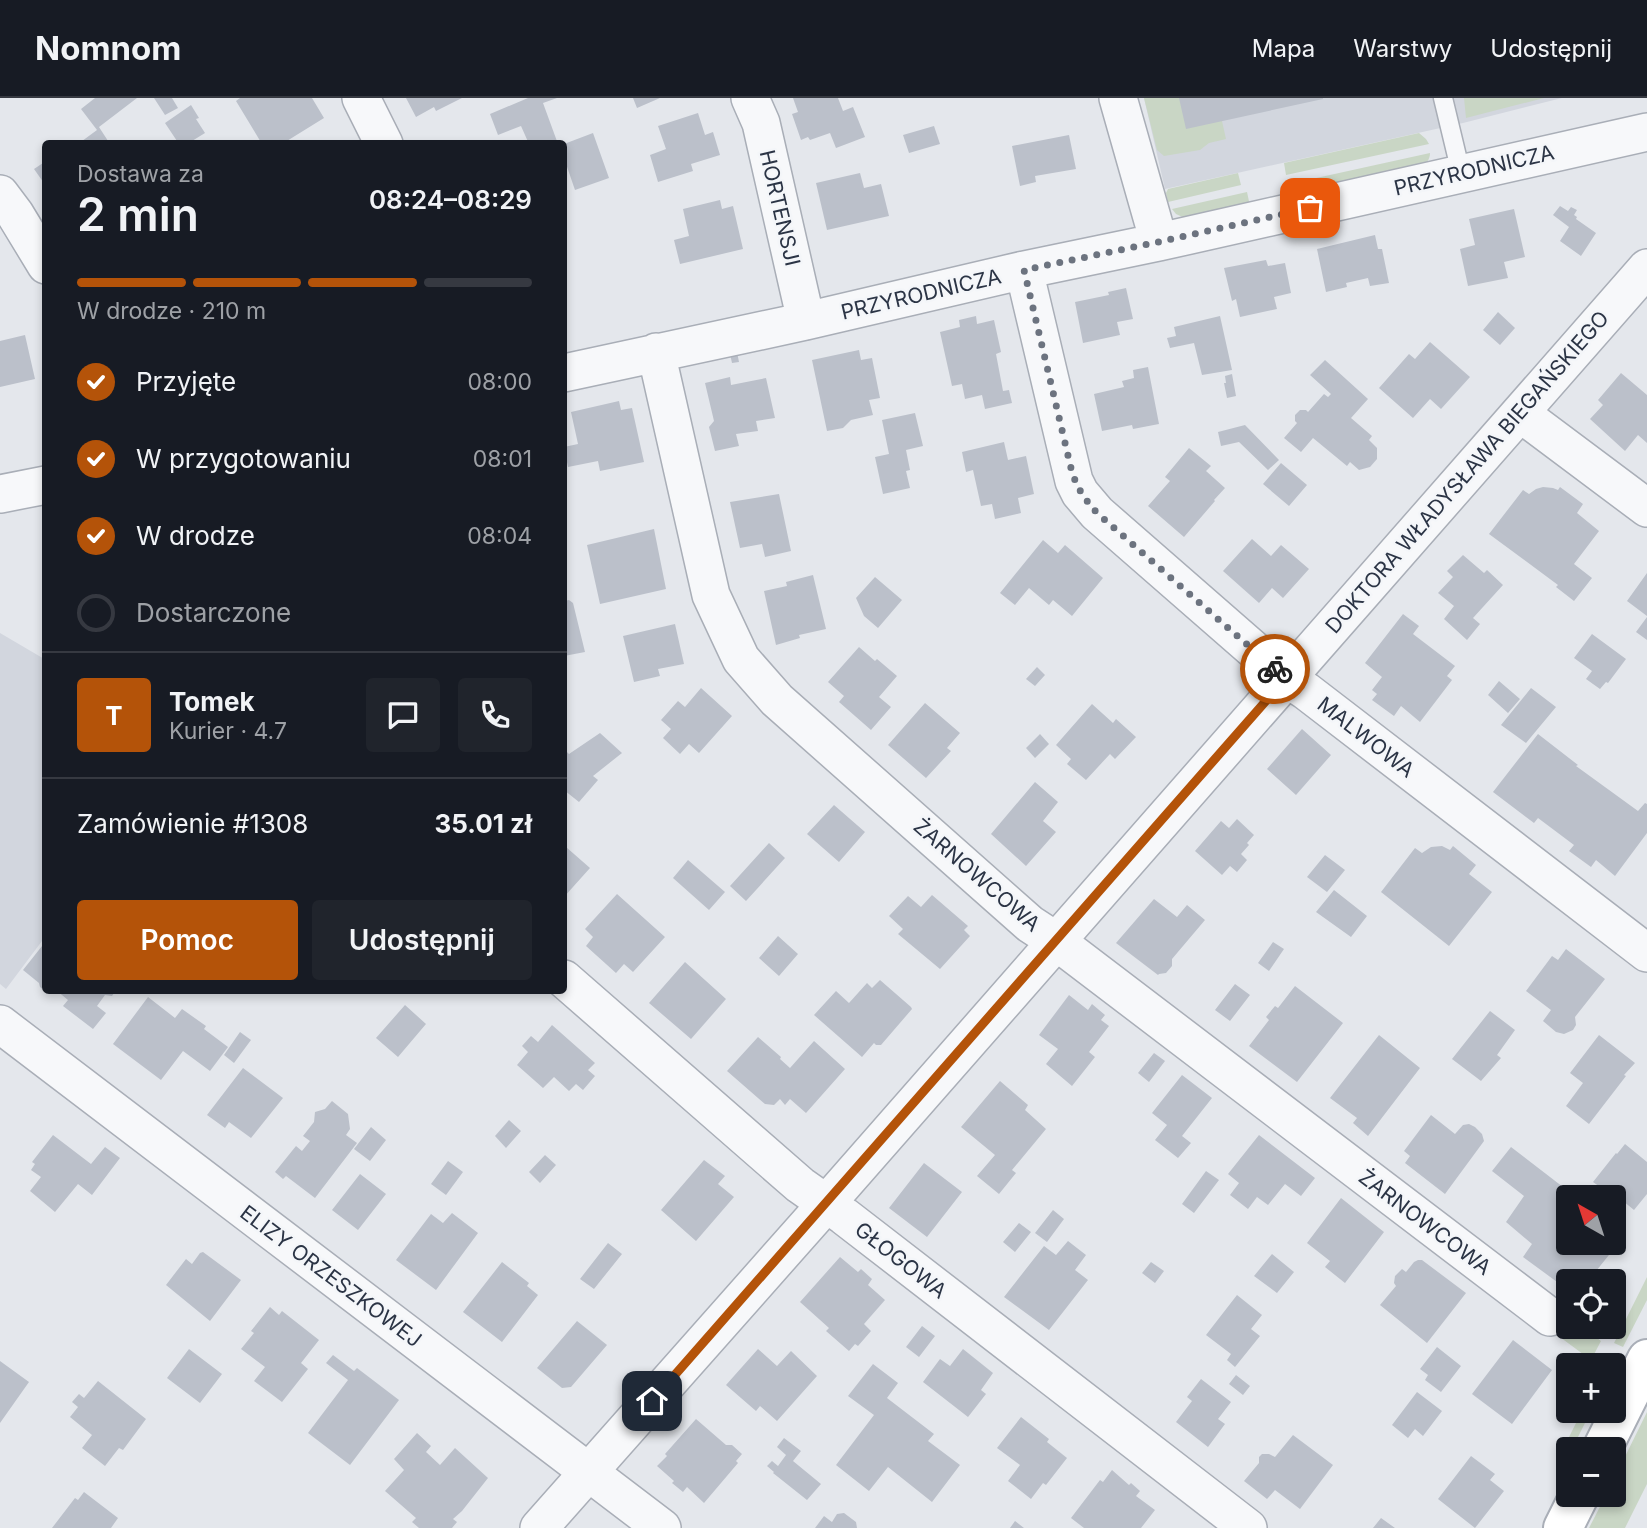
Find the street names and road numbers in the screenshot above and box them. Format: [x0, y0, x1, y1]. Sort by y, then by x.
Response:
street label: PRZYRODNICZA [1391, 139, 1557, 201]
street label: HORTENSJI [755, 148, 805, 268]
street label: PRZYRODNICZA [838, 263, 1004, 325]
street label: DOKTORA WŁADYSŁAWA BIEGAŃSKIEGO [1319, 305, 1614, 638]
street label: MALWOWA [1313, 691, 1419, 783]
street label: ŻARNOWCOWA [909, 813, 1046, 937]
street label: ŻARNOWCOWA [1354, 1163, 1497, 1280]
street label: ELIZY ORZESZKOWEJ [235, 1200, 427, 1352]
street label: GŁOGOWA [850, 1216, 952, 1304]

